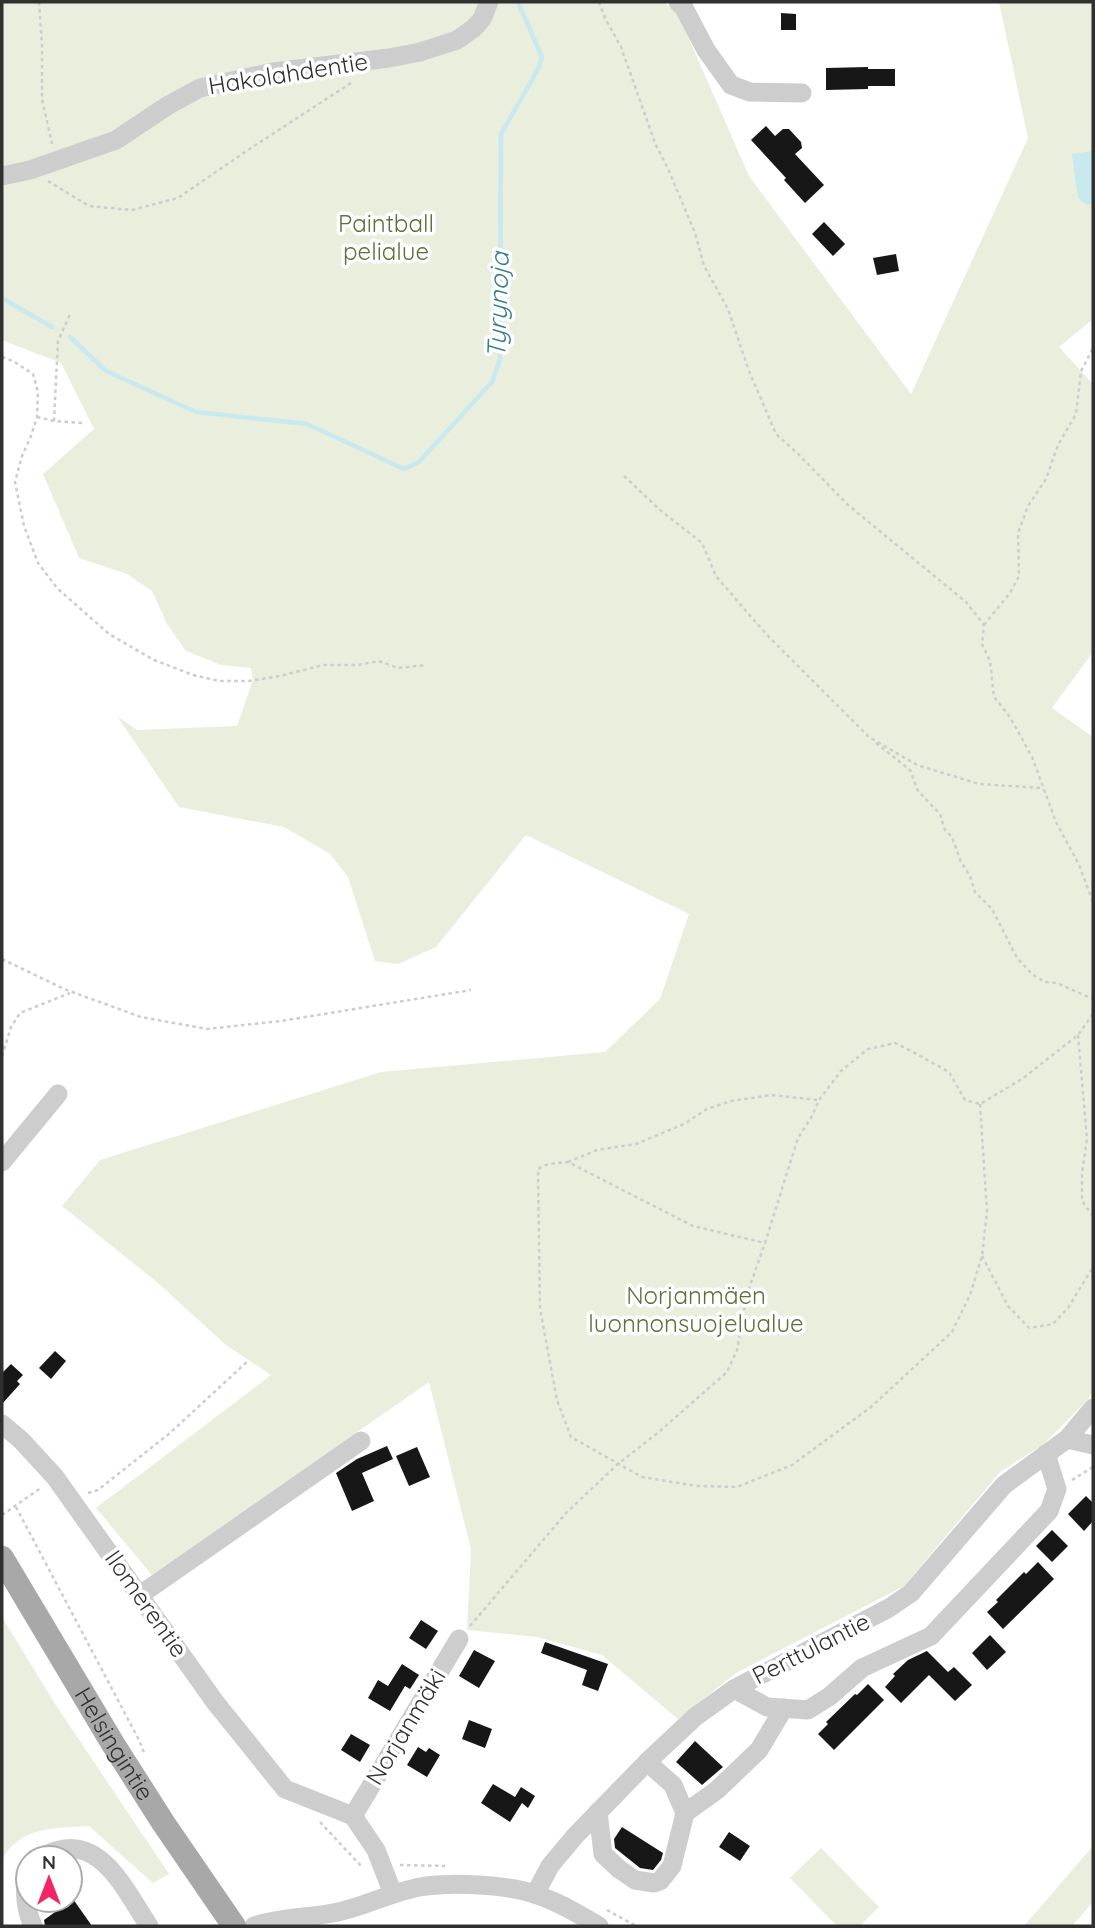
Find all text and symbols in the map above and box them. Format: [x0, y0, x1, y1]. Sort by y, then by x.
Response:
street label: Hakolahdentie [206, 46, 370, 100]
park label: Paintball pelialue [338, 208, 434, 266]
water label: Tyrynoja [479, 250, 516, 359]
park label: Norjanmäen luonnonsuojelualue [588, 1280, 804, 1338]
street label: Ilomerentie [99, 1544, 195, 1663]
street label: Perttulantie [747, 1606, 874, 1690]
street label: Norjanmäki [359, 1663, 452, 1790]
street label: Helsingintie [69, 1681, 161, 1806]
north arrow [14, 1844, 84, 1914]
text: N [42, 1850, 56, 1874]

